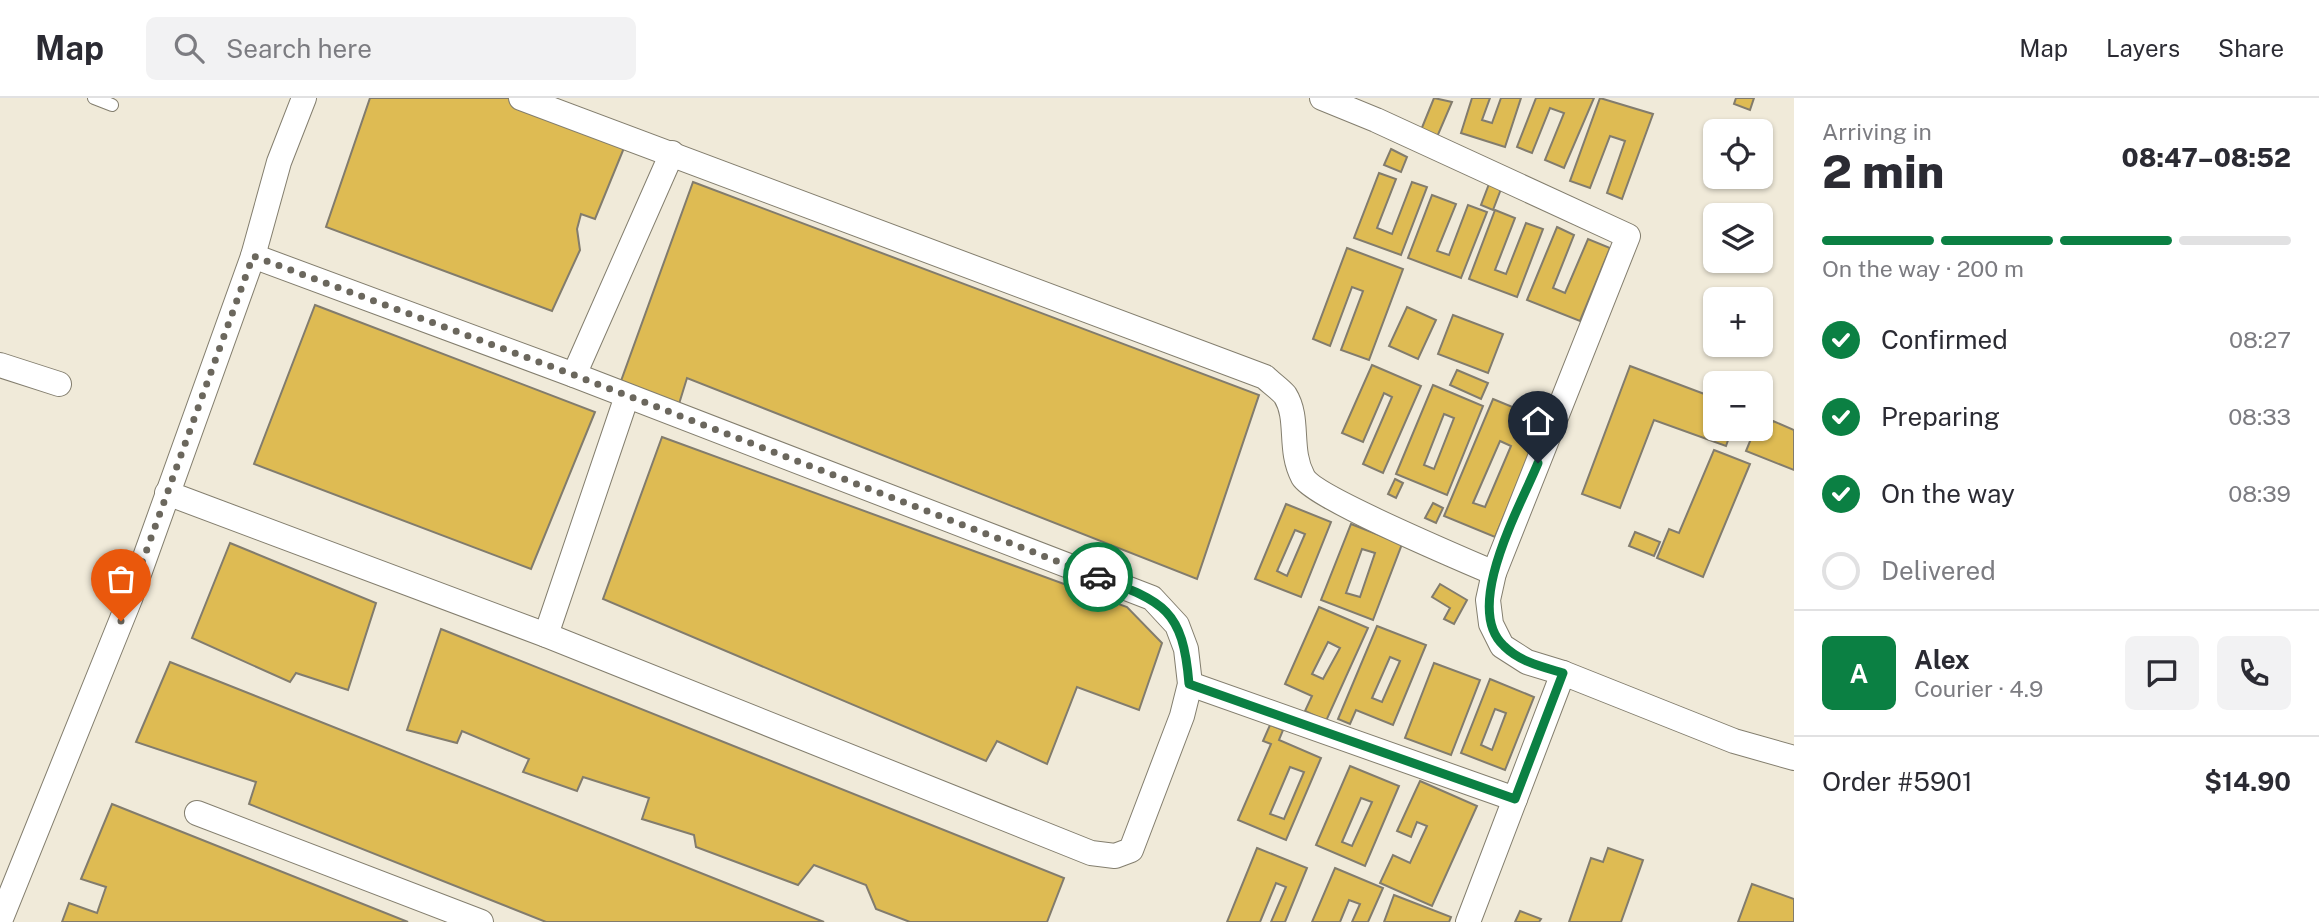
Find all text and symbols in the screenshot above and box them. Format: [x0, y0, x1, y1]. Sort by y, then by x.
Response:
search box [146, 17, 636, 80]
text: Map [35, 29, 104, 67]
icon: search [170, 29, 208, 67]
text: Search here [226, 33, 372, 64]
text: Map [2019, 34, 2068, 62]
text: Layers [2106, 34, 2180, 62]
text: Share [2218, 34, 2284, 62]
text: Arriving in [1822, 118, 1932, 145]
map controls [1703, 119, 1773, 441]
button: locate [1703, 119, 1773, 189]
text: 08:47–08:52 [2122, 142, 2291, 173]
text: 2 min [1822, 144, 1944, 198]
button: layers [1703, 203, 1773, 273]
text: On the way · 200 m [1822, 255, 2024, 282]
button: + [1703, 287, 1773, 357]
icon: check [1822, 321, 1860, 359]
text: Confirmed [1881, 324, 2008, 355]
text: 08:27 [2229, 326, 2291, 353]
button: − [1703, 371, 1773, 441]
pin [1508, 391, 1568, 463]
icon: check [1822, 398, 1860, 436]
text: Preparing [1881, 401, 2000, 432]
icon: home [1519, 402, 1557, 440]
text: 08:33 [2228, 403, 2291, 430]
icon: check [1822, 475, 1860, 513]
text: On the way [1881, 478, 2015, 509]
text: 08:39 [2228, 480, 2291, 507]
courier [1063, 542, 1133, 612]
pin [91, 549, 151, 621]
text: Delivered [1881, 555, 1996, 586]
icon: car [1079, 558, 1117, 596]
icon: bag [102, 560, 140, 598]
button: chat [2125, 636, 2199, 710]
button: phone [2217, 636, 2291, 710]
text: Alex [1914, 644, 1970, 675]
text: A [1850, 658, 1868, 689]
text: Courier · 4.9 [1914, 675, 2043, 702]
text: Order #5901 [1822, 766, 1972, 797]
text: $14.90 [2204, 766, 2291, 797]

